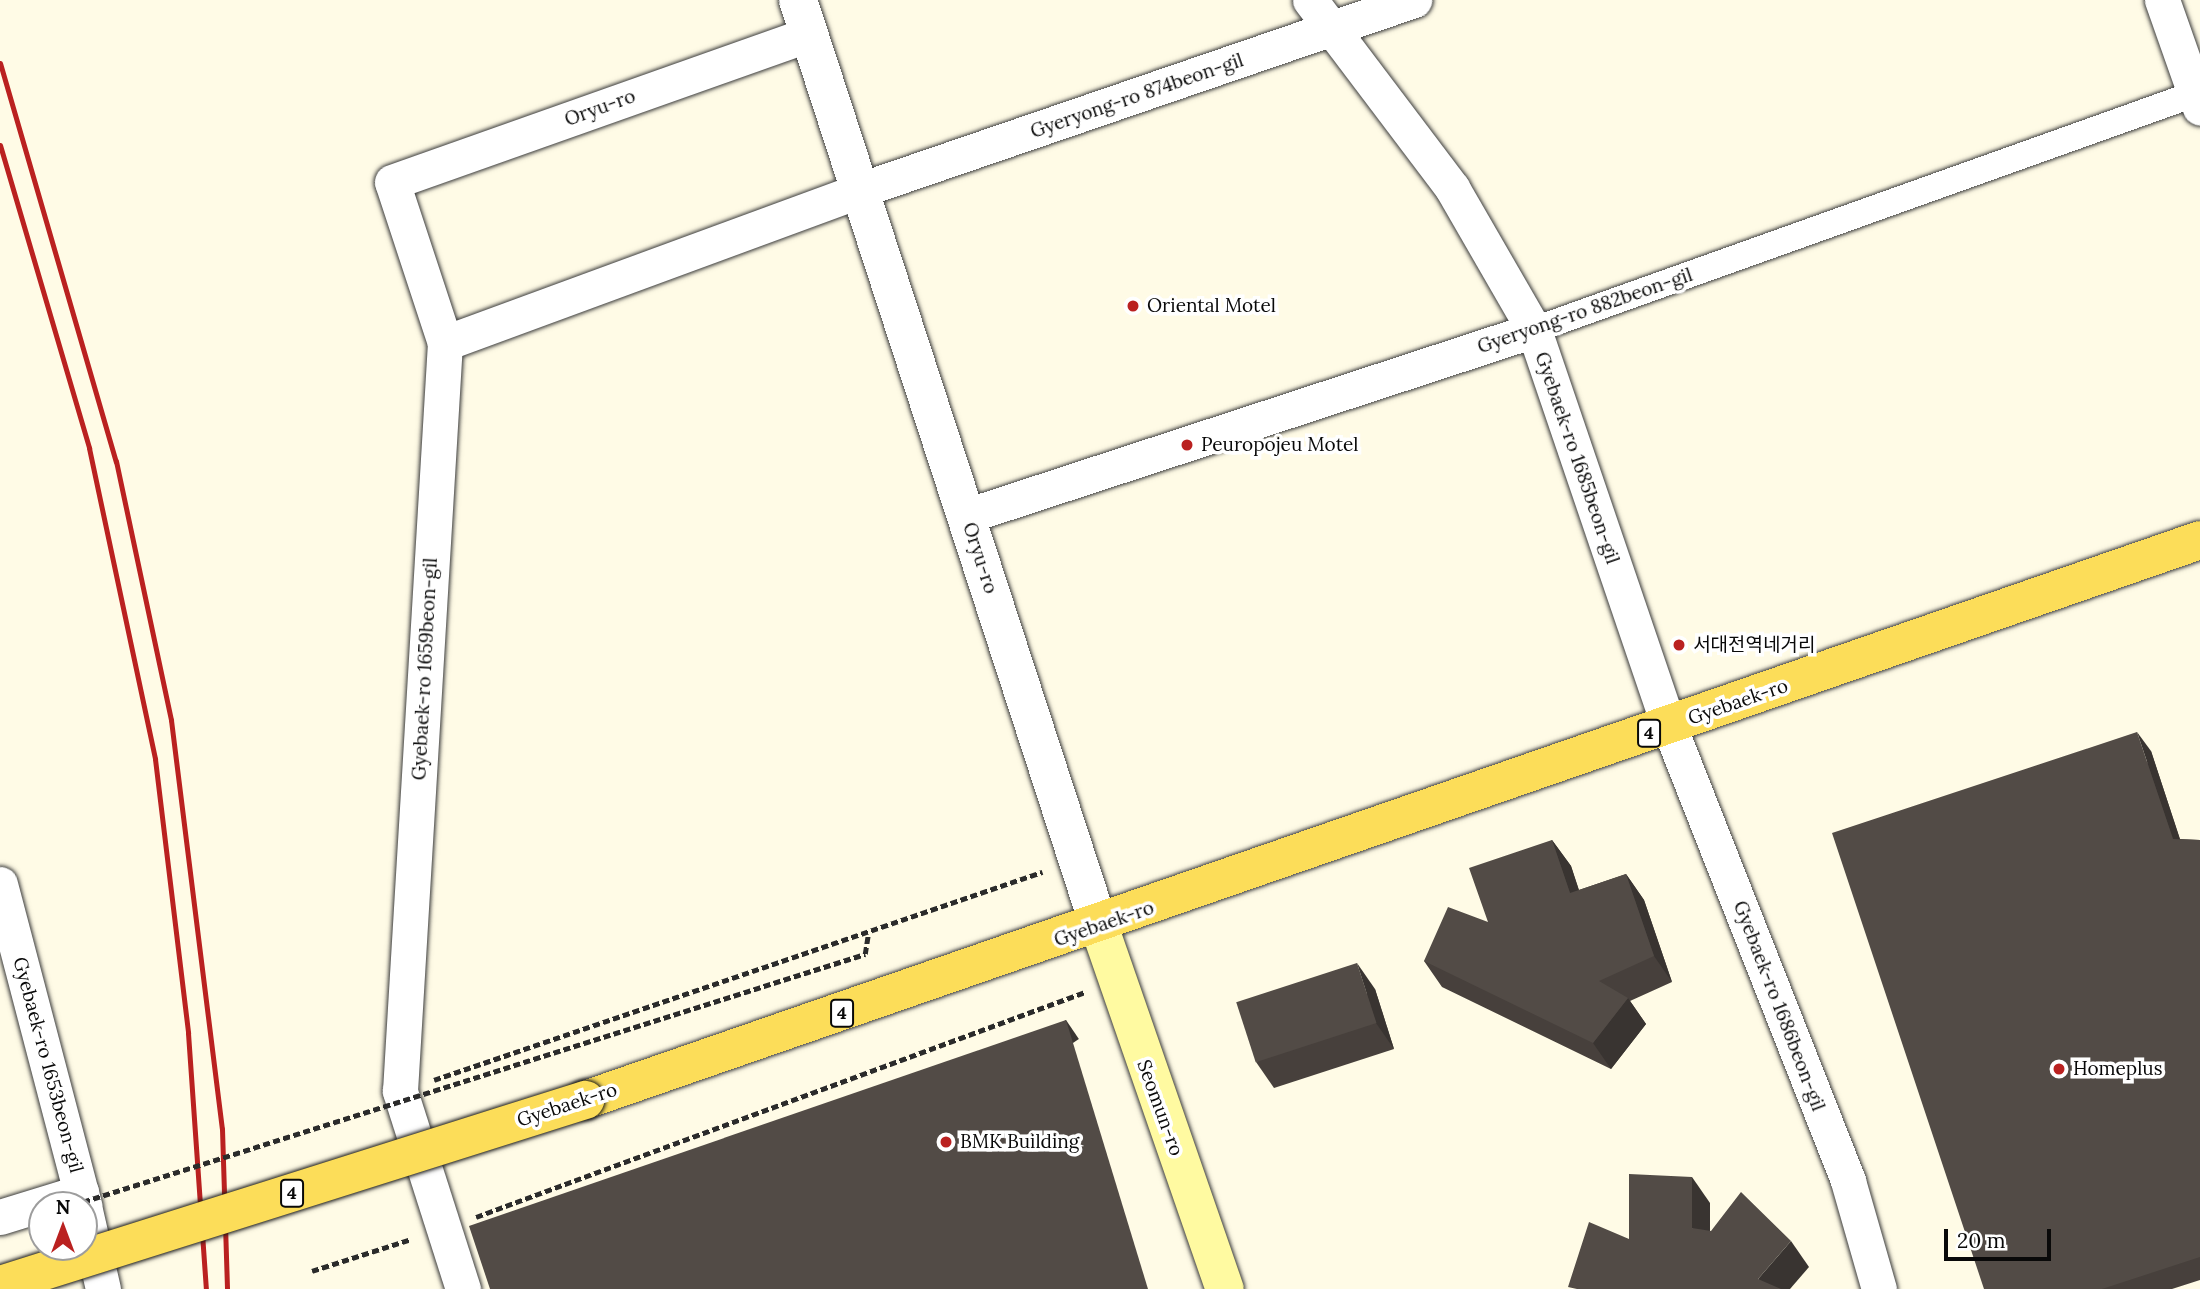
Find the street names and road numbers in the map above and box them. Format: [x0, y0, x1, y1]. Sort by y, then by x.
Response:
street label: Gyeryong-ro 874beon-gil [1027, 49, 1247, 143]
street label: Oryu-ro [562, 85, 638, 131]
street label: Gyeryong-ro 882beon-gil [1475, 263, 1695, 359]
street label: Gyebaek-ro 1685beon-gil [1530, 349, 1624, 567]
street label: Oryu-ro [958, 520, 1002, 596]
street label: Gyebaek-ro 1659beon-gil [408, 557, 442, 781]
street label: Gyebaek-ro [1685, 674, 1791, 730]
road number: 4 [1637, 718, 1661, 748]
street label: Gyebaek-ro [1051, 896, 1157, 952]
street label: Gyebaek-ro 1686beon-gil [1728, 898, 1830, 1114]
street label: Gyebaek-ro 1653beon-gil [8, 955, 88, 1175]
road number: 4 [830, 998, 854, 1028]
street label: Seomun-ro [1132, 1057, 1188, 1159]
street label: Gyebaek-ro [514, 1078, 620, 1132]
road number: 4 [280, 1178, 304, 1208]

